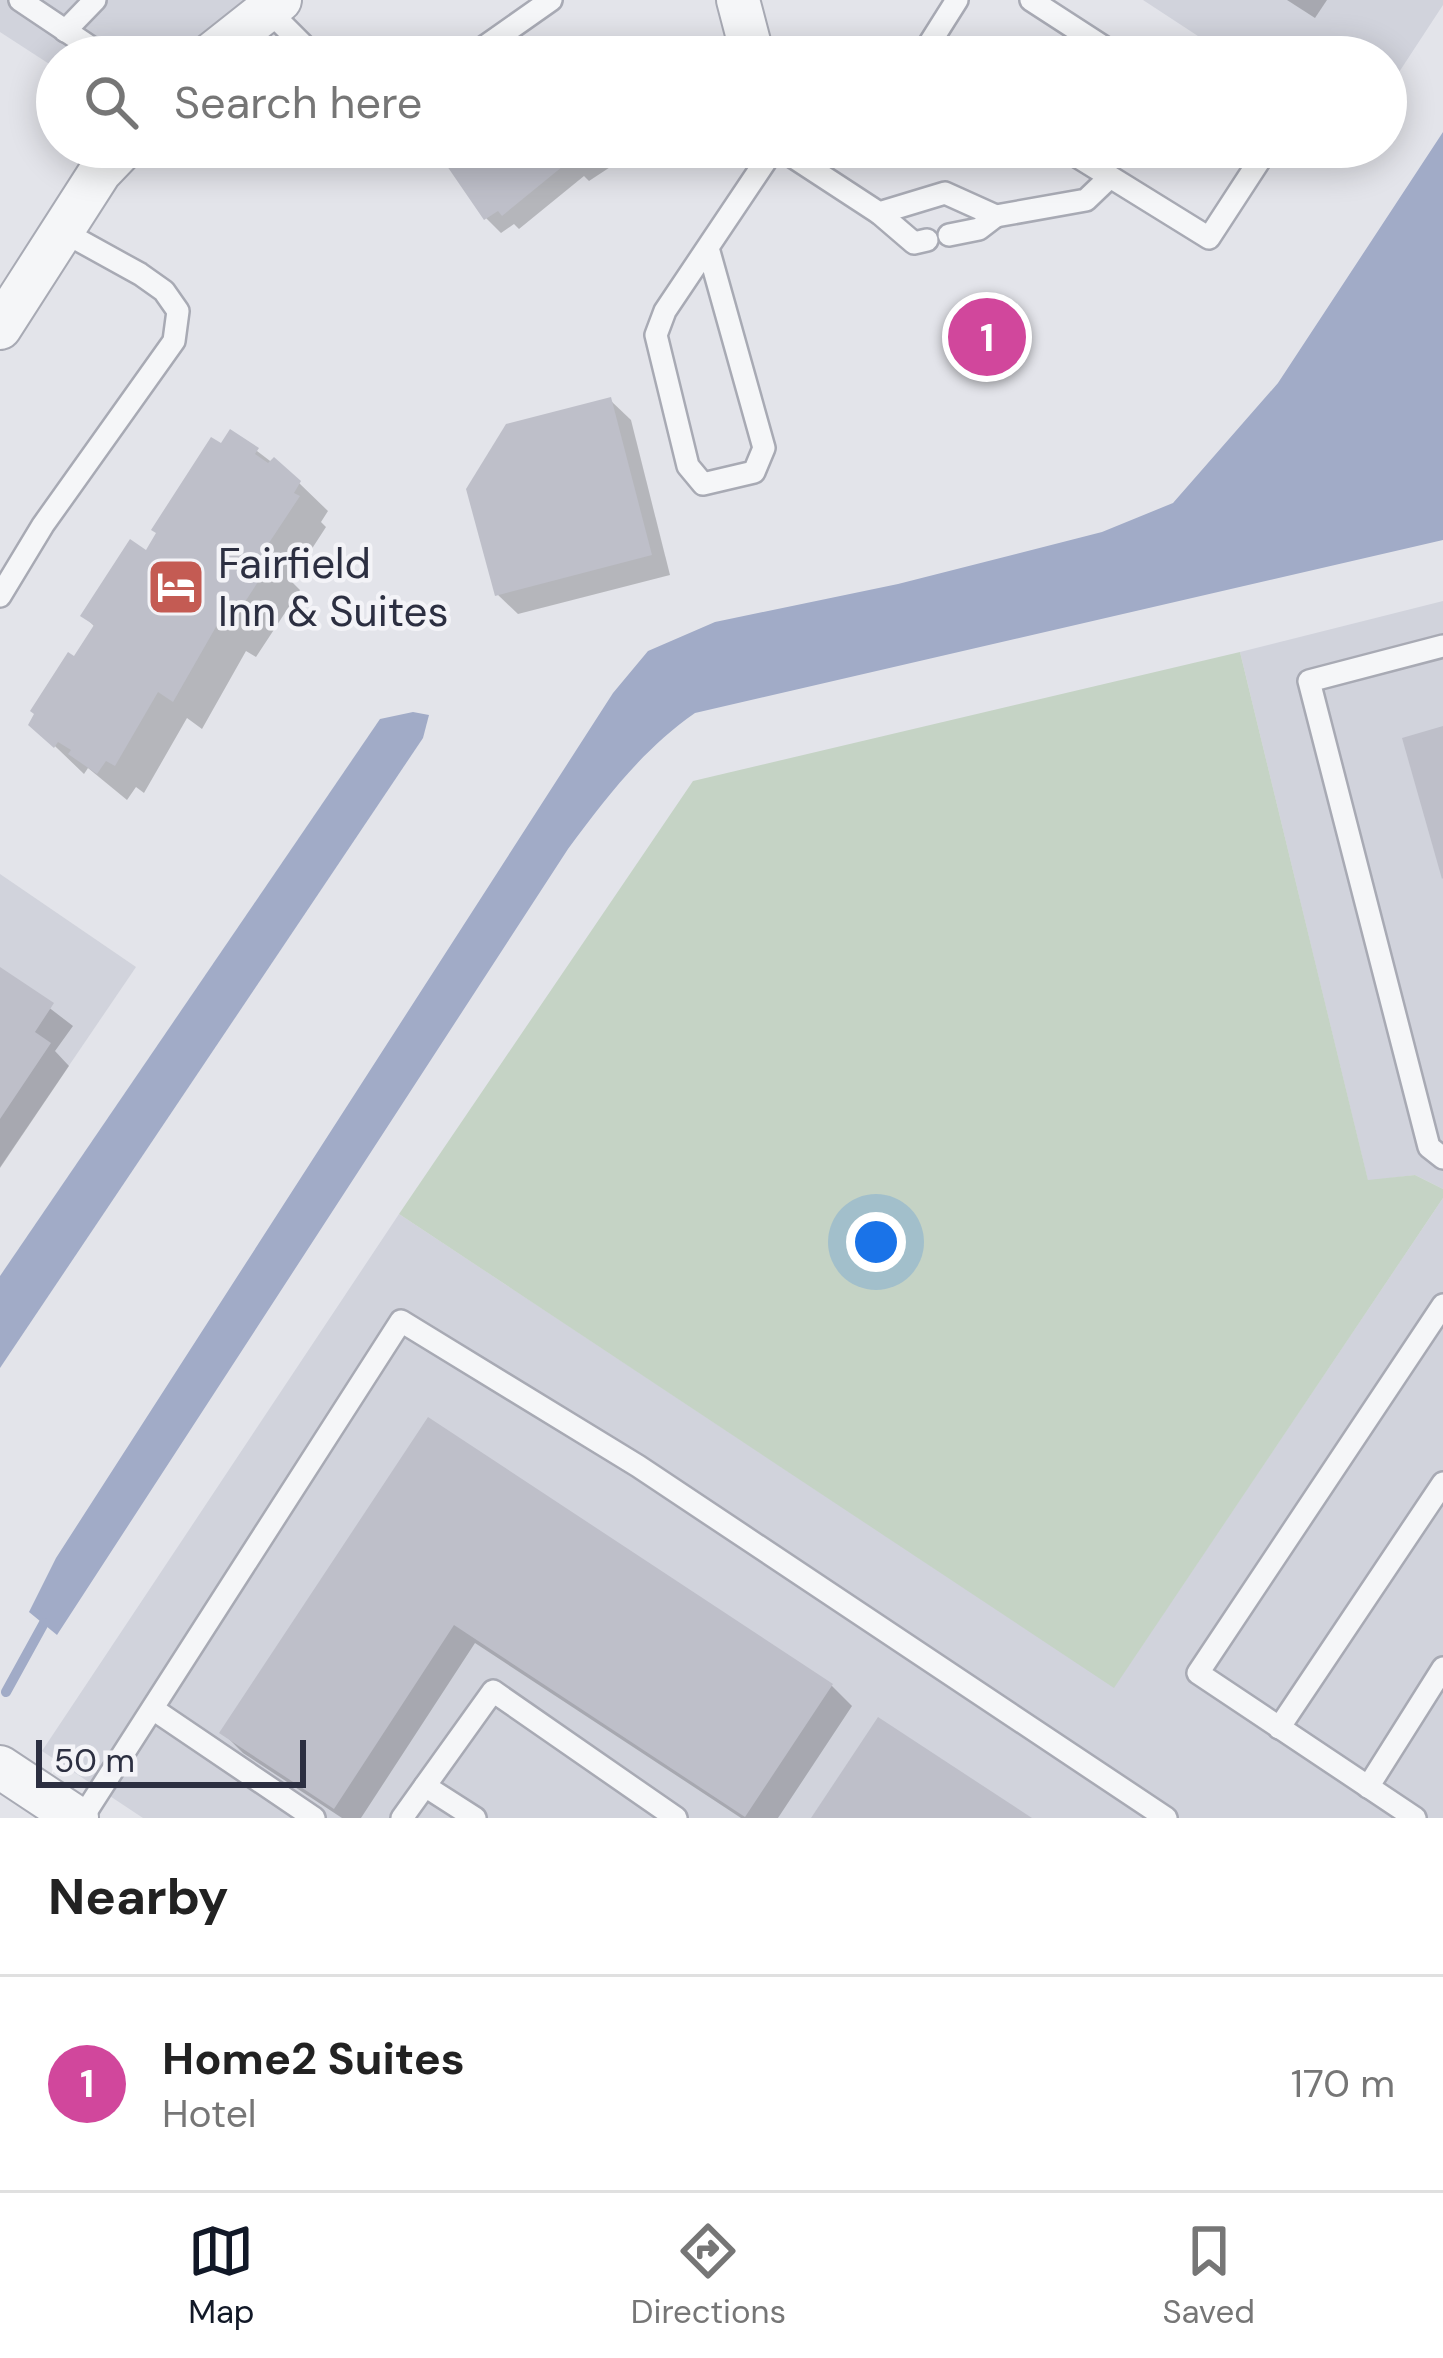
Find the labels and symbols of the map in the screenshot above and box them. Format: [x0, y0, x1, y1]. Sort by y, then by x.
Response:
pin: 1 [948, 292, 1026, 382]
place label: Fairfield Inn & Suites [218, 536, 449, 639]
hotel icon: Fairfield Inn & Suites [145, 556, 207, 618]
your location [846, 1212, 906, 1272]
scale bar [36, 1734, 306, 1787]

